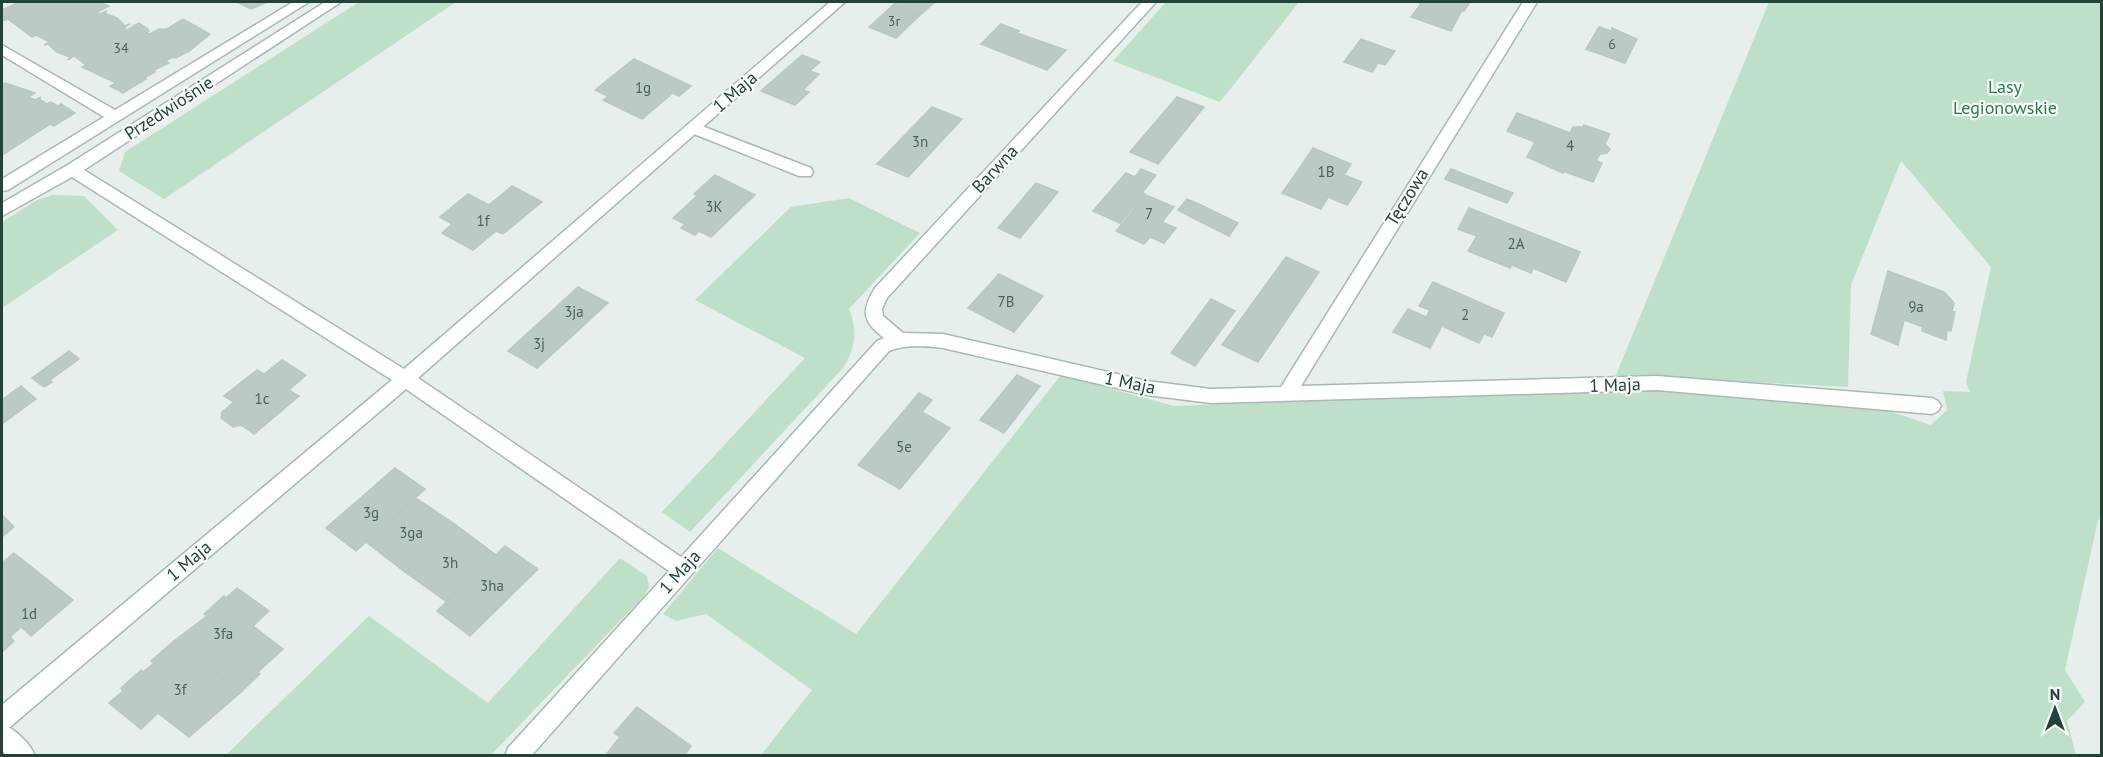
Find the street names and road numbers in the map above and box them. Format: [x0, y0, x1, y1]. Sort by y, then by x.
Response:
street label: 1 Maja [708, 66, 762, 117]
street label: Przedwiośnie [120, 70, 217, 145]
street label: Barwna [967, 140, 1023, 198]
street label: Tęczowa [1380, 164, 1433, 230]
street label: 1 Maja [1103, 366, 1158, 399]
street label: 1 Maja [1589, 372, 1641, 397]
street label: 1 Maja [162, 535, 216, 586]
street label: 1 Maja [654, 545, 705, 599]

